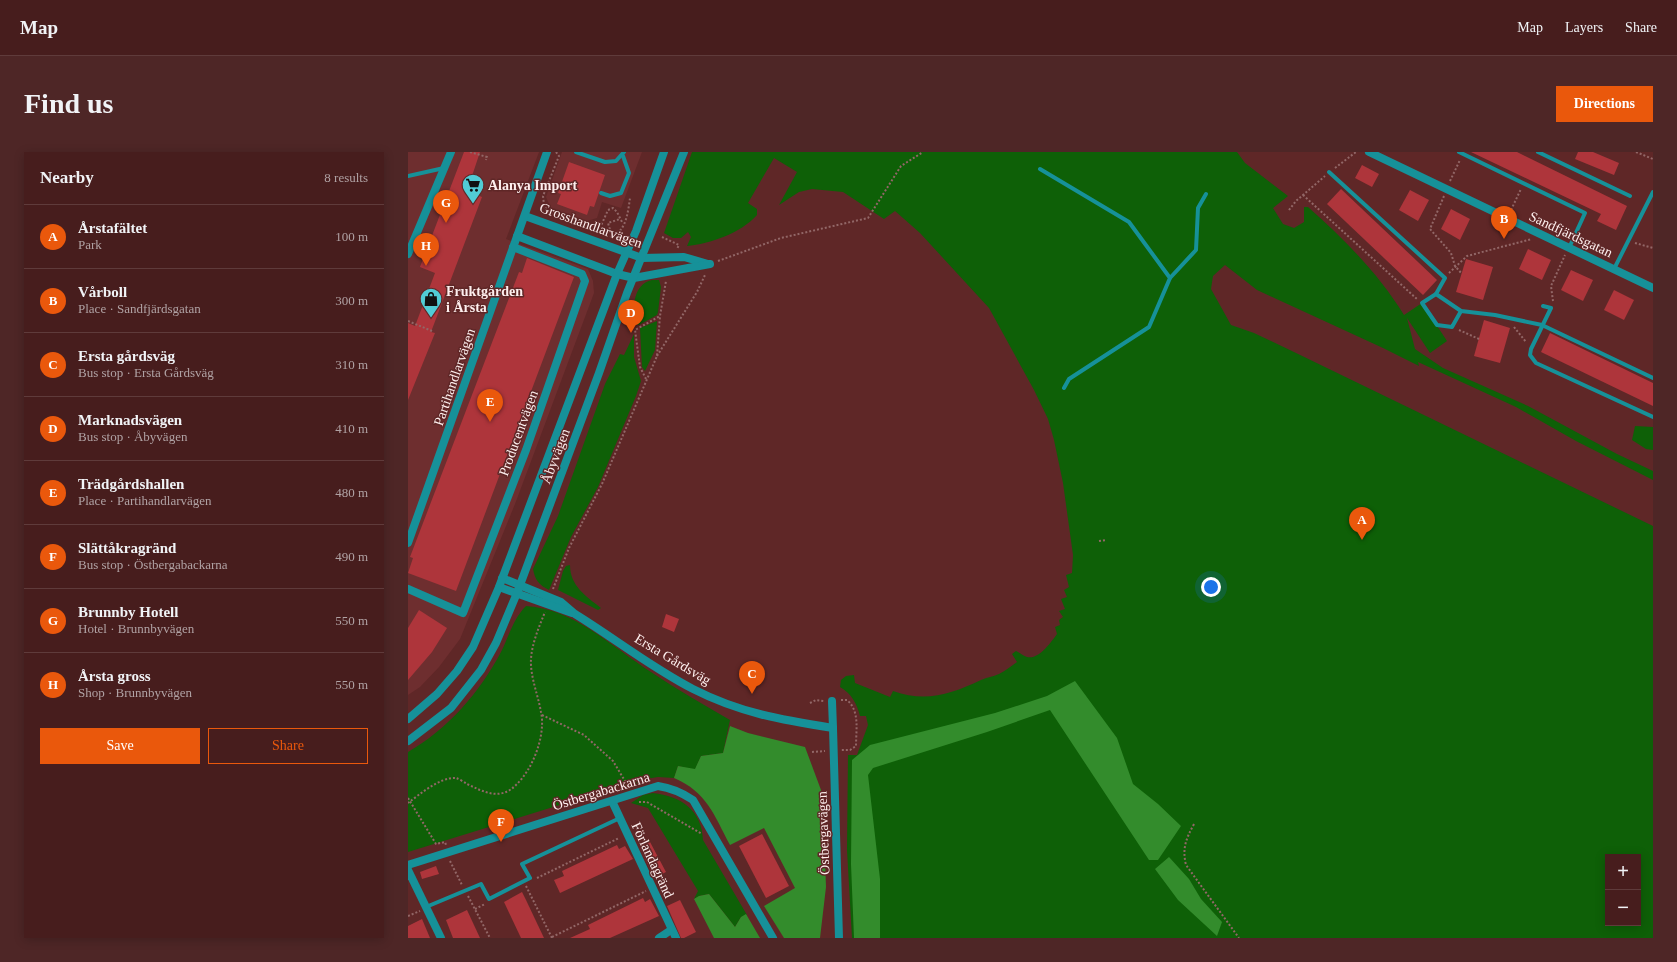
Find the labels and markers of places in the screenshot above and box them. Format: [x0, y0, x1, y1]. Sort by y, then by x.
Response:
supermarket icon: Alanya Import [460, 172, 486, 205]
place label: Alanya Import [488, 178, 577, 193]
pin: G [433, 190, 459, 223]
pin: B [1491, 206, 1517, 239]
pin: H [413, 233, 439, 266]
place label: Fruktgården i Årsta [446, 284, 523, 315]
shop icon: Fruktgården i Årsta [418, 286, 444, 319]
pin: D [618, 300, 644, 333]
pin: E [477, 389, 503, 422]
pin: A [1349, 507, 1375, 540]
pin: C [739, 661, 765, 694]
pin: F [488, 809, 514, 842]

